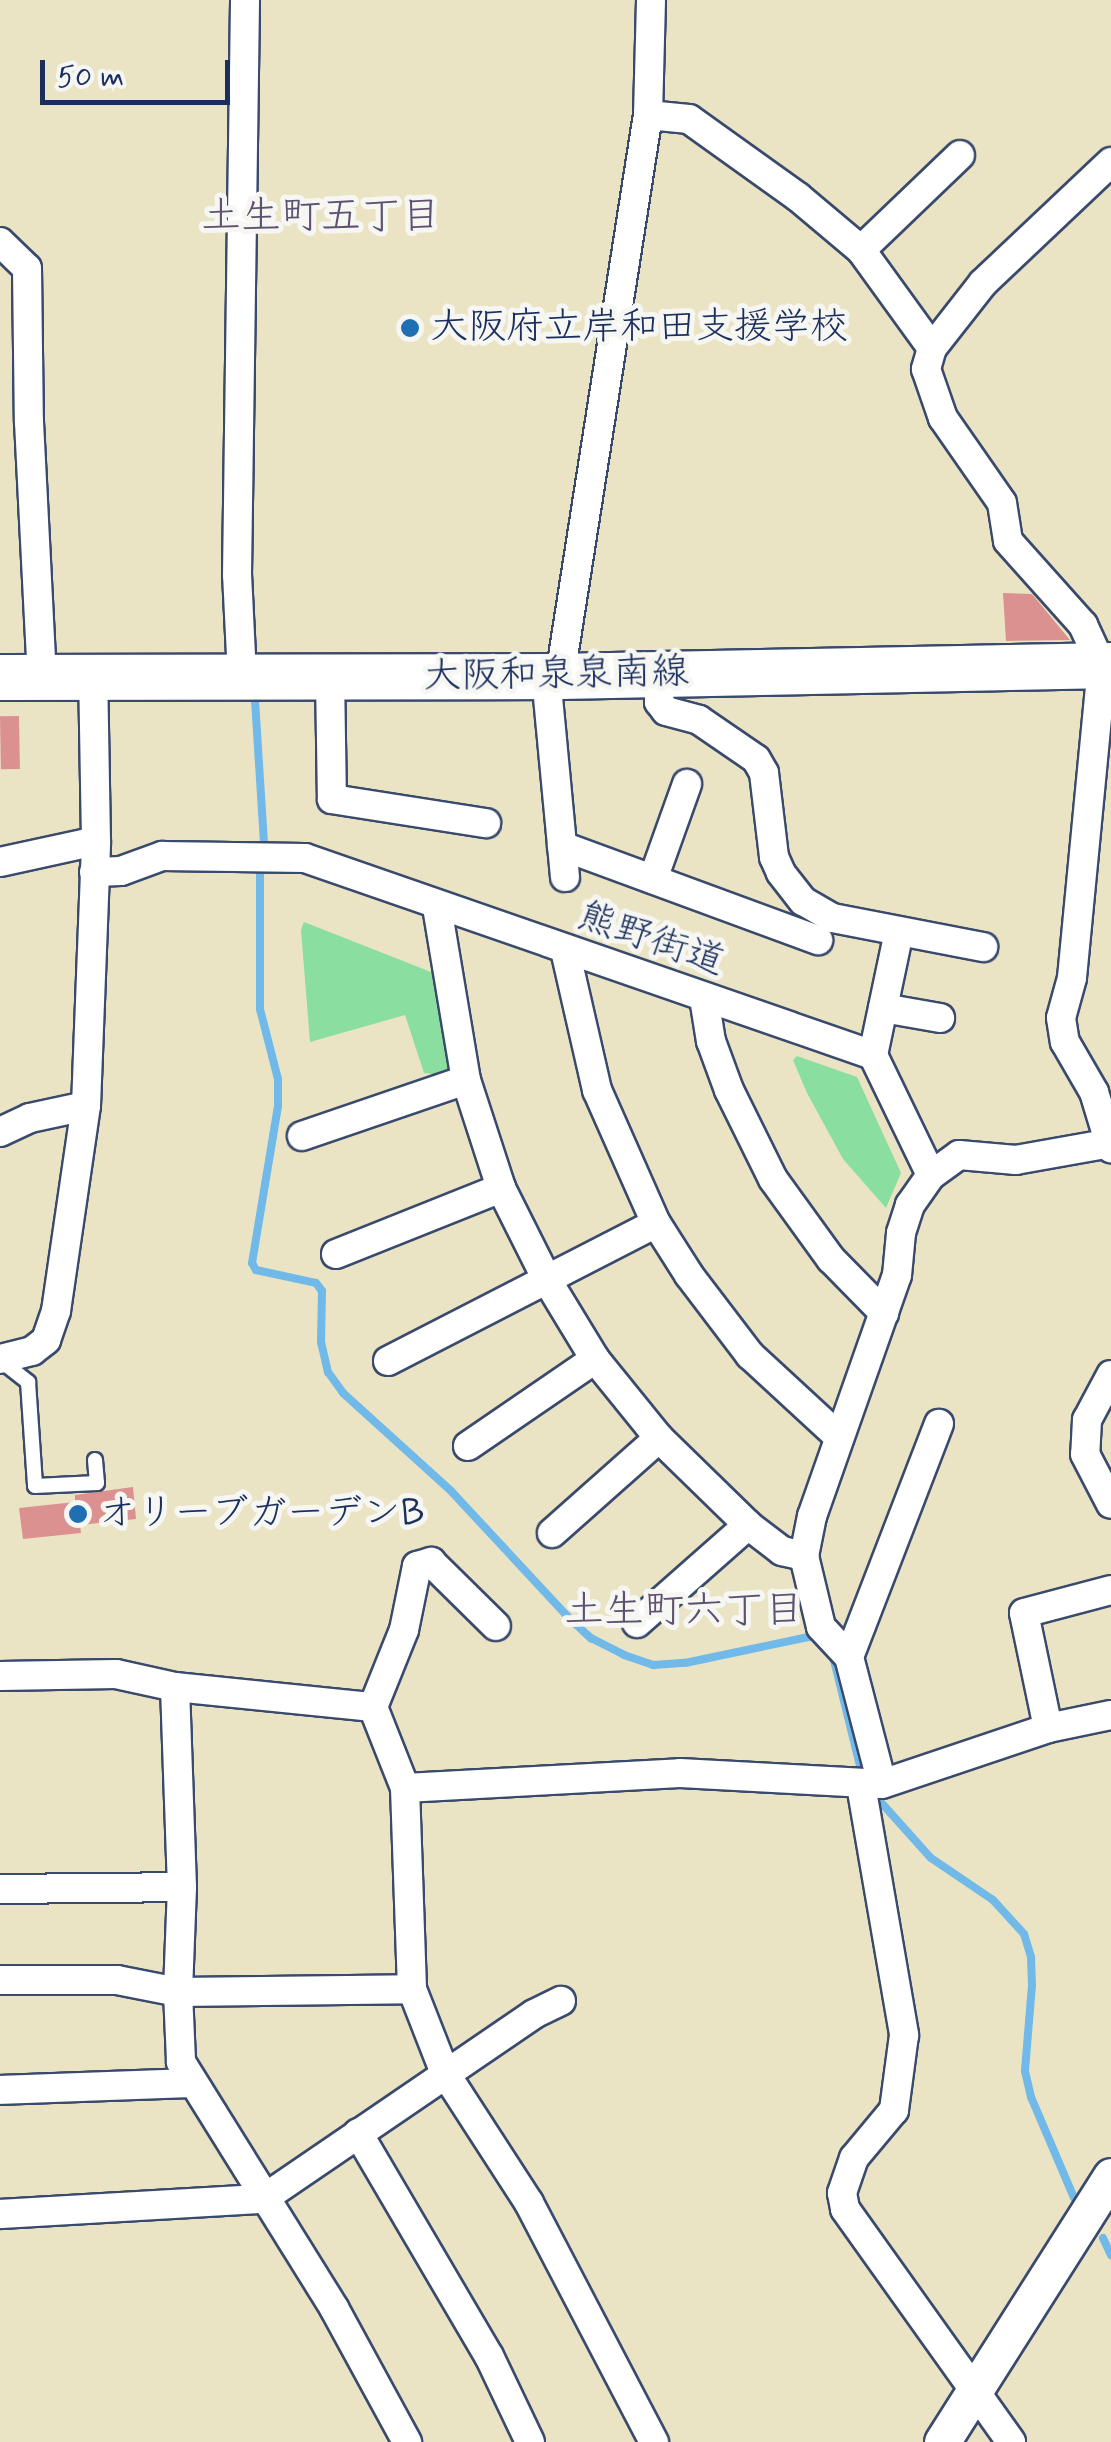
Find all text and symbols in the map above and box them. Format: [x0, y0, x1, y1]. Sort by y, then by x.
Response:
scale bar [45, 40, 235, 102]
text: 50 m [57, 58, 124, 97]
district label: 土生町五丁目 [201, 193, 441, 241]
place label: 大阪府立岸和田支援学校 [430, 305, 848, 351]
marker: 大阪府立岸和田支援学校 [399, 317, 421, 339]
street label: 大阪和泉泉南線 [423, 650, 689, 700]
street label: 熊野街道 [572, 894, 730, 986]
place label: オリーブガーデンB [98, 1491, 426, 1537]
marker: オリーブガーデンB [67, 1503, 89, 1525]
district label: 土生町六丁目 [564, 1587, 804, 1635]

